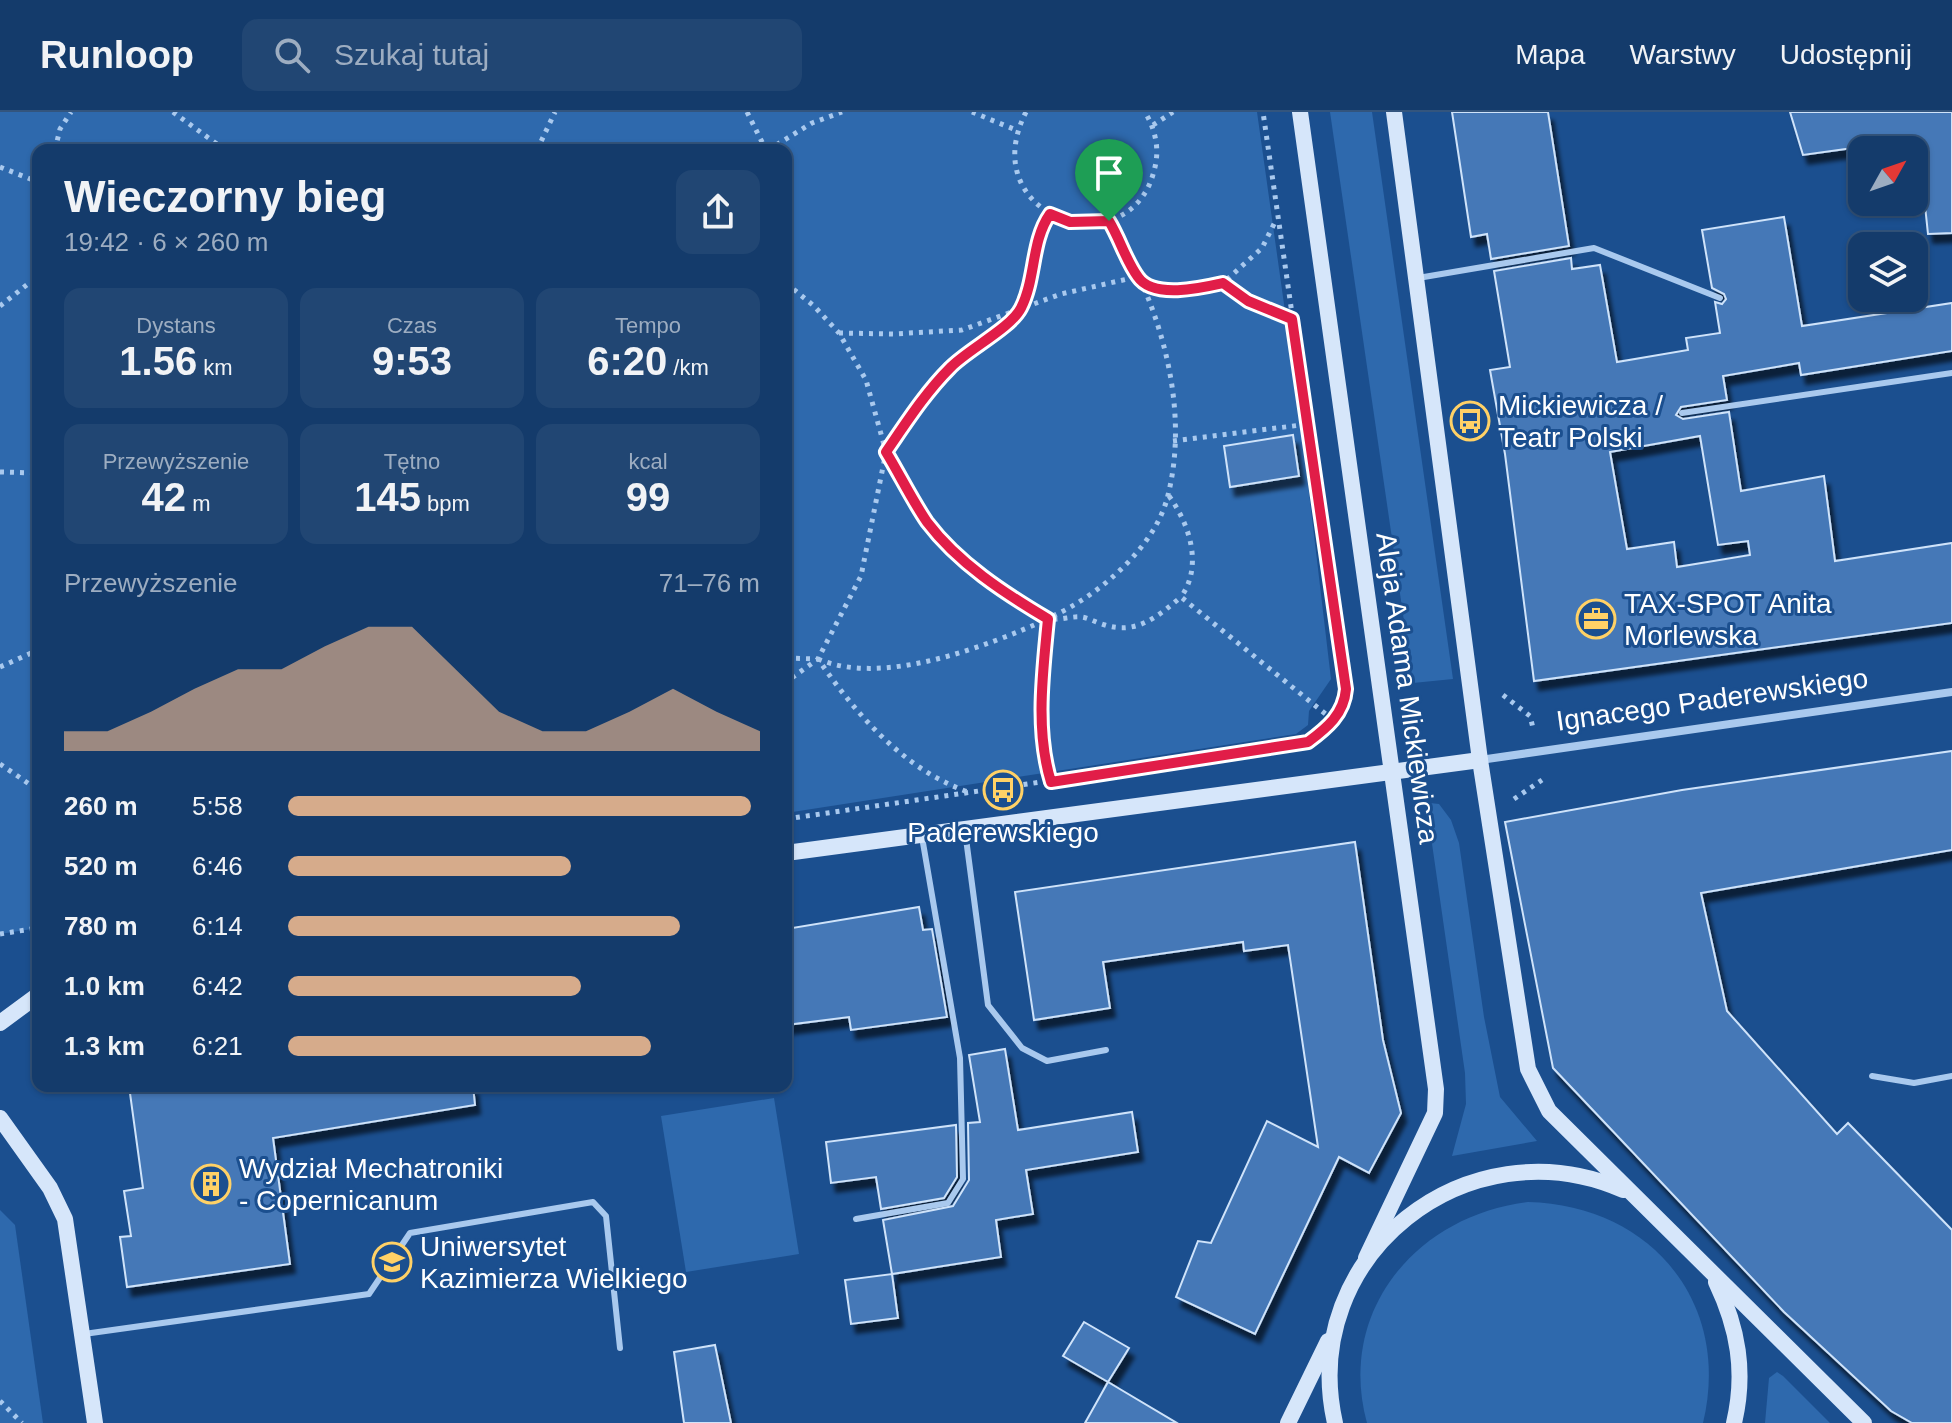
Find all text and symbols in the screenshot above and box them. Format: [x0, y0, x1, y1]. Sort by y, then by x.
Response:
search box [242, 19, 802, 91]
icon: search [270, 33, 314, 77]
text: Runloop [40, 34, 194, 76]
text: Szukaj tutaj [334, 38, 489, 71]
text: Mapa [1515, 39, 1585, 70]
text: Warstwy [1629, 39, 1736, 70]
text: Udostępnij [1780, 39, 1912, 70]
north arrow [1848, 136, 1928, 216]
map controls [1848, 136, 1928, 312]
pin [1075, 139, 1143, 221]
icon: arrive [1087, 151, 1131, 195]
button: share [676, 170, 760, 254]
text: Wieczorny bieg [64, 172, 386, 221]
text: 19:42 · 6 × 260 m [64, 227, 269, 257]
button: layers [1848, 232, 1928, 312]
text: Dystans [136, 313, 216, 338]
text: Czas [387, 313, 437, 338]
text: Tempo [615, 313, 681, 338]
text: 1.56 [119, 339, 197, 383]
text: 9:53 [372, 339, 452, 383]
text: 6:20 [587, 339, 667, 383]
text: km [197, 355, 233, 380]
text: /km [667, 355, 709, 380]
place label: Mickiewicza / Teatr Polski [1498, 390, 1663, 453]
bus stop icon: Mickiewicza / Teatr Polski [1449, 400, 1491, 442]
text: Przewyższenie [103, 449, 249, 474]
text: Tętno [384, 449, 440, 474]
text: kcal [628, 449, 668, 474]
text: 42 [142, 475, 186, 519]
text: 145 [354, 475, 421, 519]
text: 99 [626, 475, 670, 519]
text: m [186, 491, 210, 516]
text: bpm [421, 491, 470, 516]
street label: Aleja Adama Mickiewicza [1370, 530, 1445, 846]
text: Przewyższenie [64, 568, 237, 598]
text: 71–76 m [659, 568, 760, 598]
place label: TAX-SPOT Anita Morlewska [1624, 588, 1832, 651]
office icon: TAX-SPOT Anita Morlewska [1575, 598, 1617, 640]
street label: Ignacego Paderewskiego [1554, 662, 1870, 737]
bus stop icon: Paderewskiego [982, 769, 1024, 811]
text: 260 m [64, 791, 138, 821]
text: 5:58 [192, 791, 243, 821]
place label: Paderewskiego [907, 817, 1099, 848]
text: 520 m [64, 851, 138, 881]
text: 6:46 [192, 851, 243, 881]
text: 780 m [64, 911, 138, 941]
text: 6:14 [192, 911, 243, 941]
text: 1.0 km [64, 971, 145, 1001]
text: 6:42 [192, 971, 243, 1001]
text: 1.3 km [64, 1031, 145, 1061]
text: 6:21 [192, 1031, 243, 1061]
place label: Wydział Mechatroniki - Copernicanum [239, 1153, 503, 1216]
building icon: Wydział Mechatroniki - Copernicanum [190, 1163, 232, 1205]
place label: Uniwersytet Kazimierza Wielkiego [420, 1231, 688, 1294]
school or university icon: Uniwersytet Kazimierza Wielkiego [371, 1241, 413, 1283]

